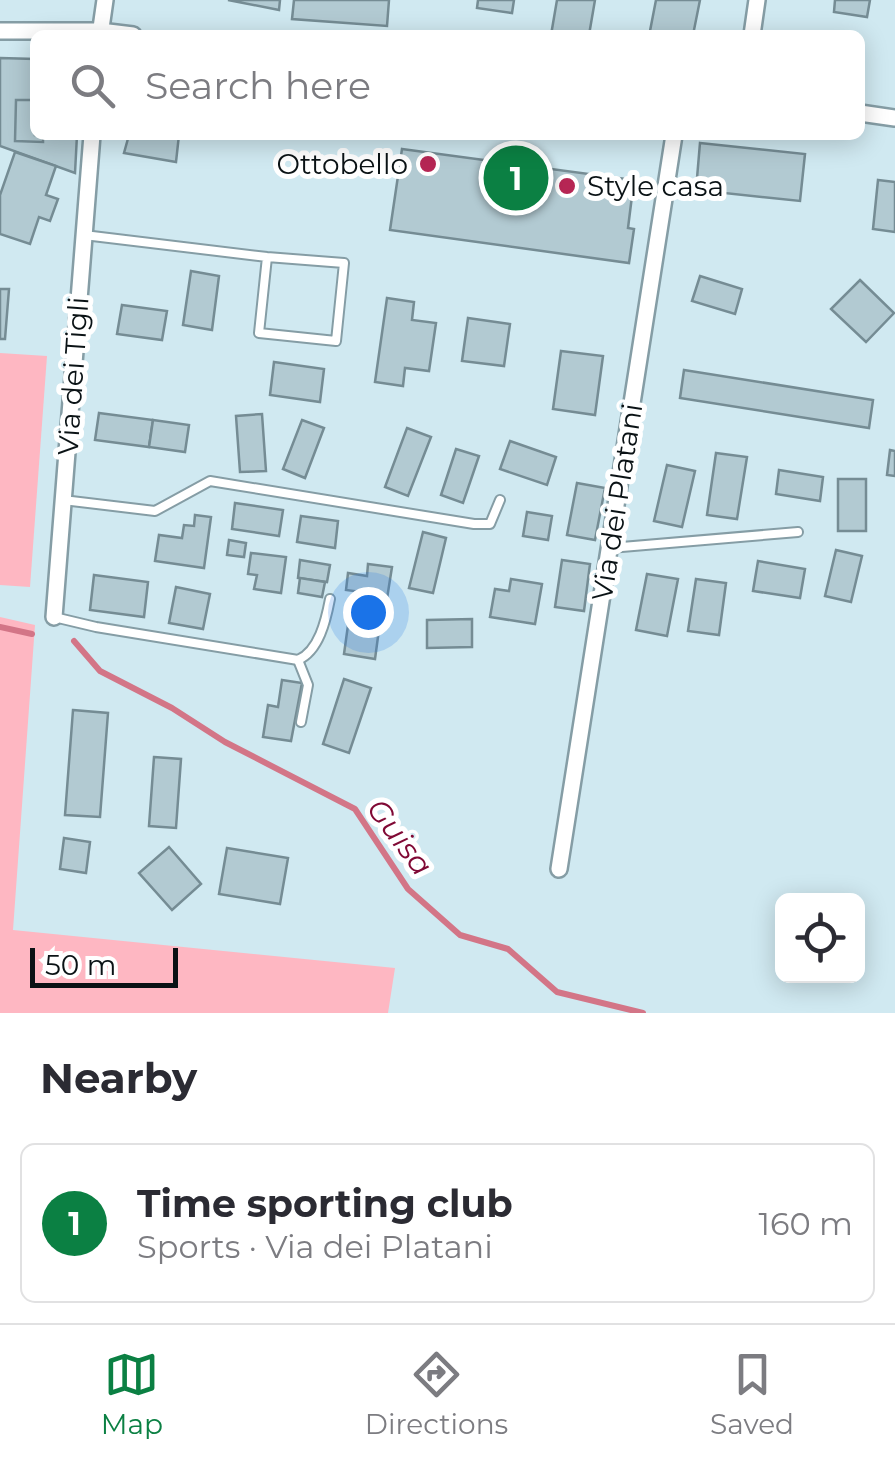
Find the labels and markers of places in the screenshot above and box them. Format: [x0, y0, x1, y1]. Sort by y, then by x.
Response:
pin: 1 [484, 140, 548, 216]
place label: Ottobello [276, 147, 408, 181]
marker: Ottobello [417, 153, 439, 175]
place label: Style casa [587, 169, 724, 203]
marker: Style casa [556, 175, 578, 197]

